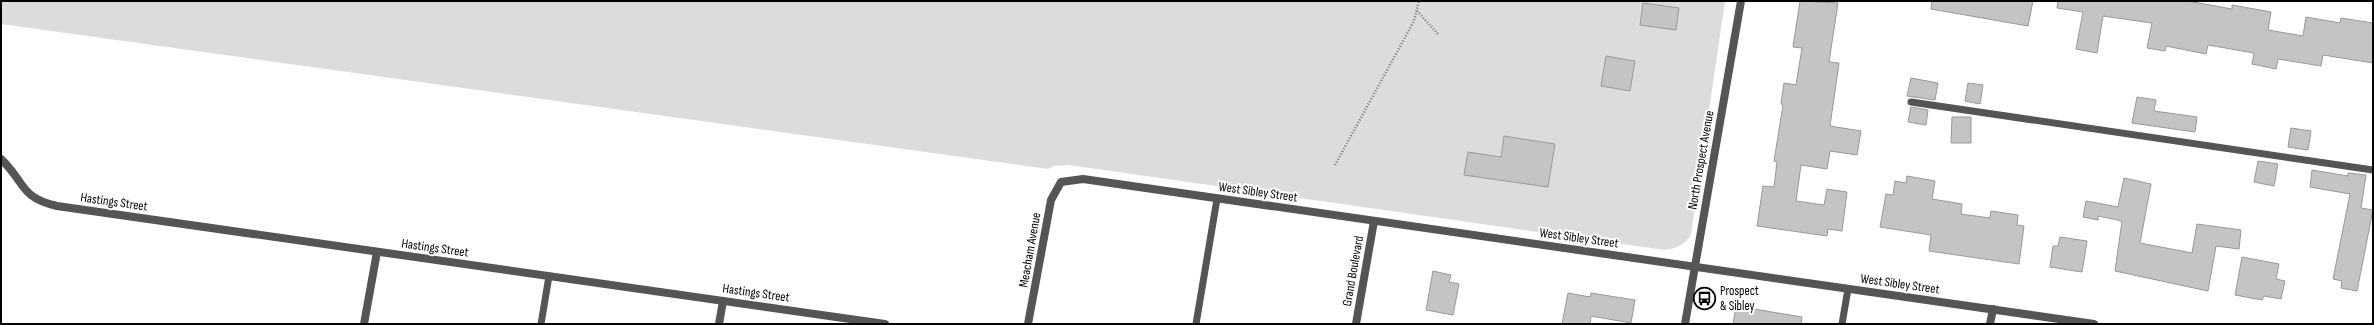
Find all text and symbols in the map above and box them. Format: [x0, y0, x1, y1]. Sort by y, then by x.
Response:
street label: North Prospect Avenue [1684, 109, 1718, 211]
street label: West Sibley Street [1217, 179, 1299, 205]
street label: Hastings Street [79, 189, 149, 215]
street label: Meacham Avenue [1016, 211, 1044, 289]
street label: West Sibley Street [1538, 225, 1620, 251]
street label: Hastings Street [400, 235, 470, 261]
street label: Grand Boulevard [1339, 235, 1367, 307]
street label: West Sibley Street [1859, 271, 1941, 297]
street label: Hastings Street [721, 280, 791, 306]
place label: Prospect & Sibley [1720, 283, 1759, 314]
bus stop icon: Prospect & Sibley [1692, 285, 1718, 311]

